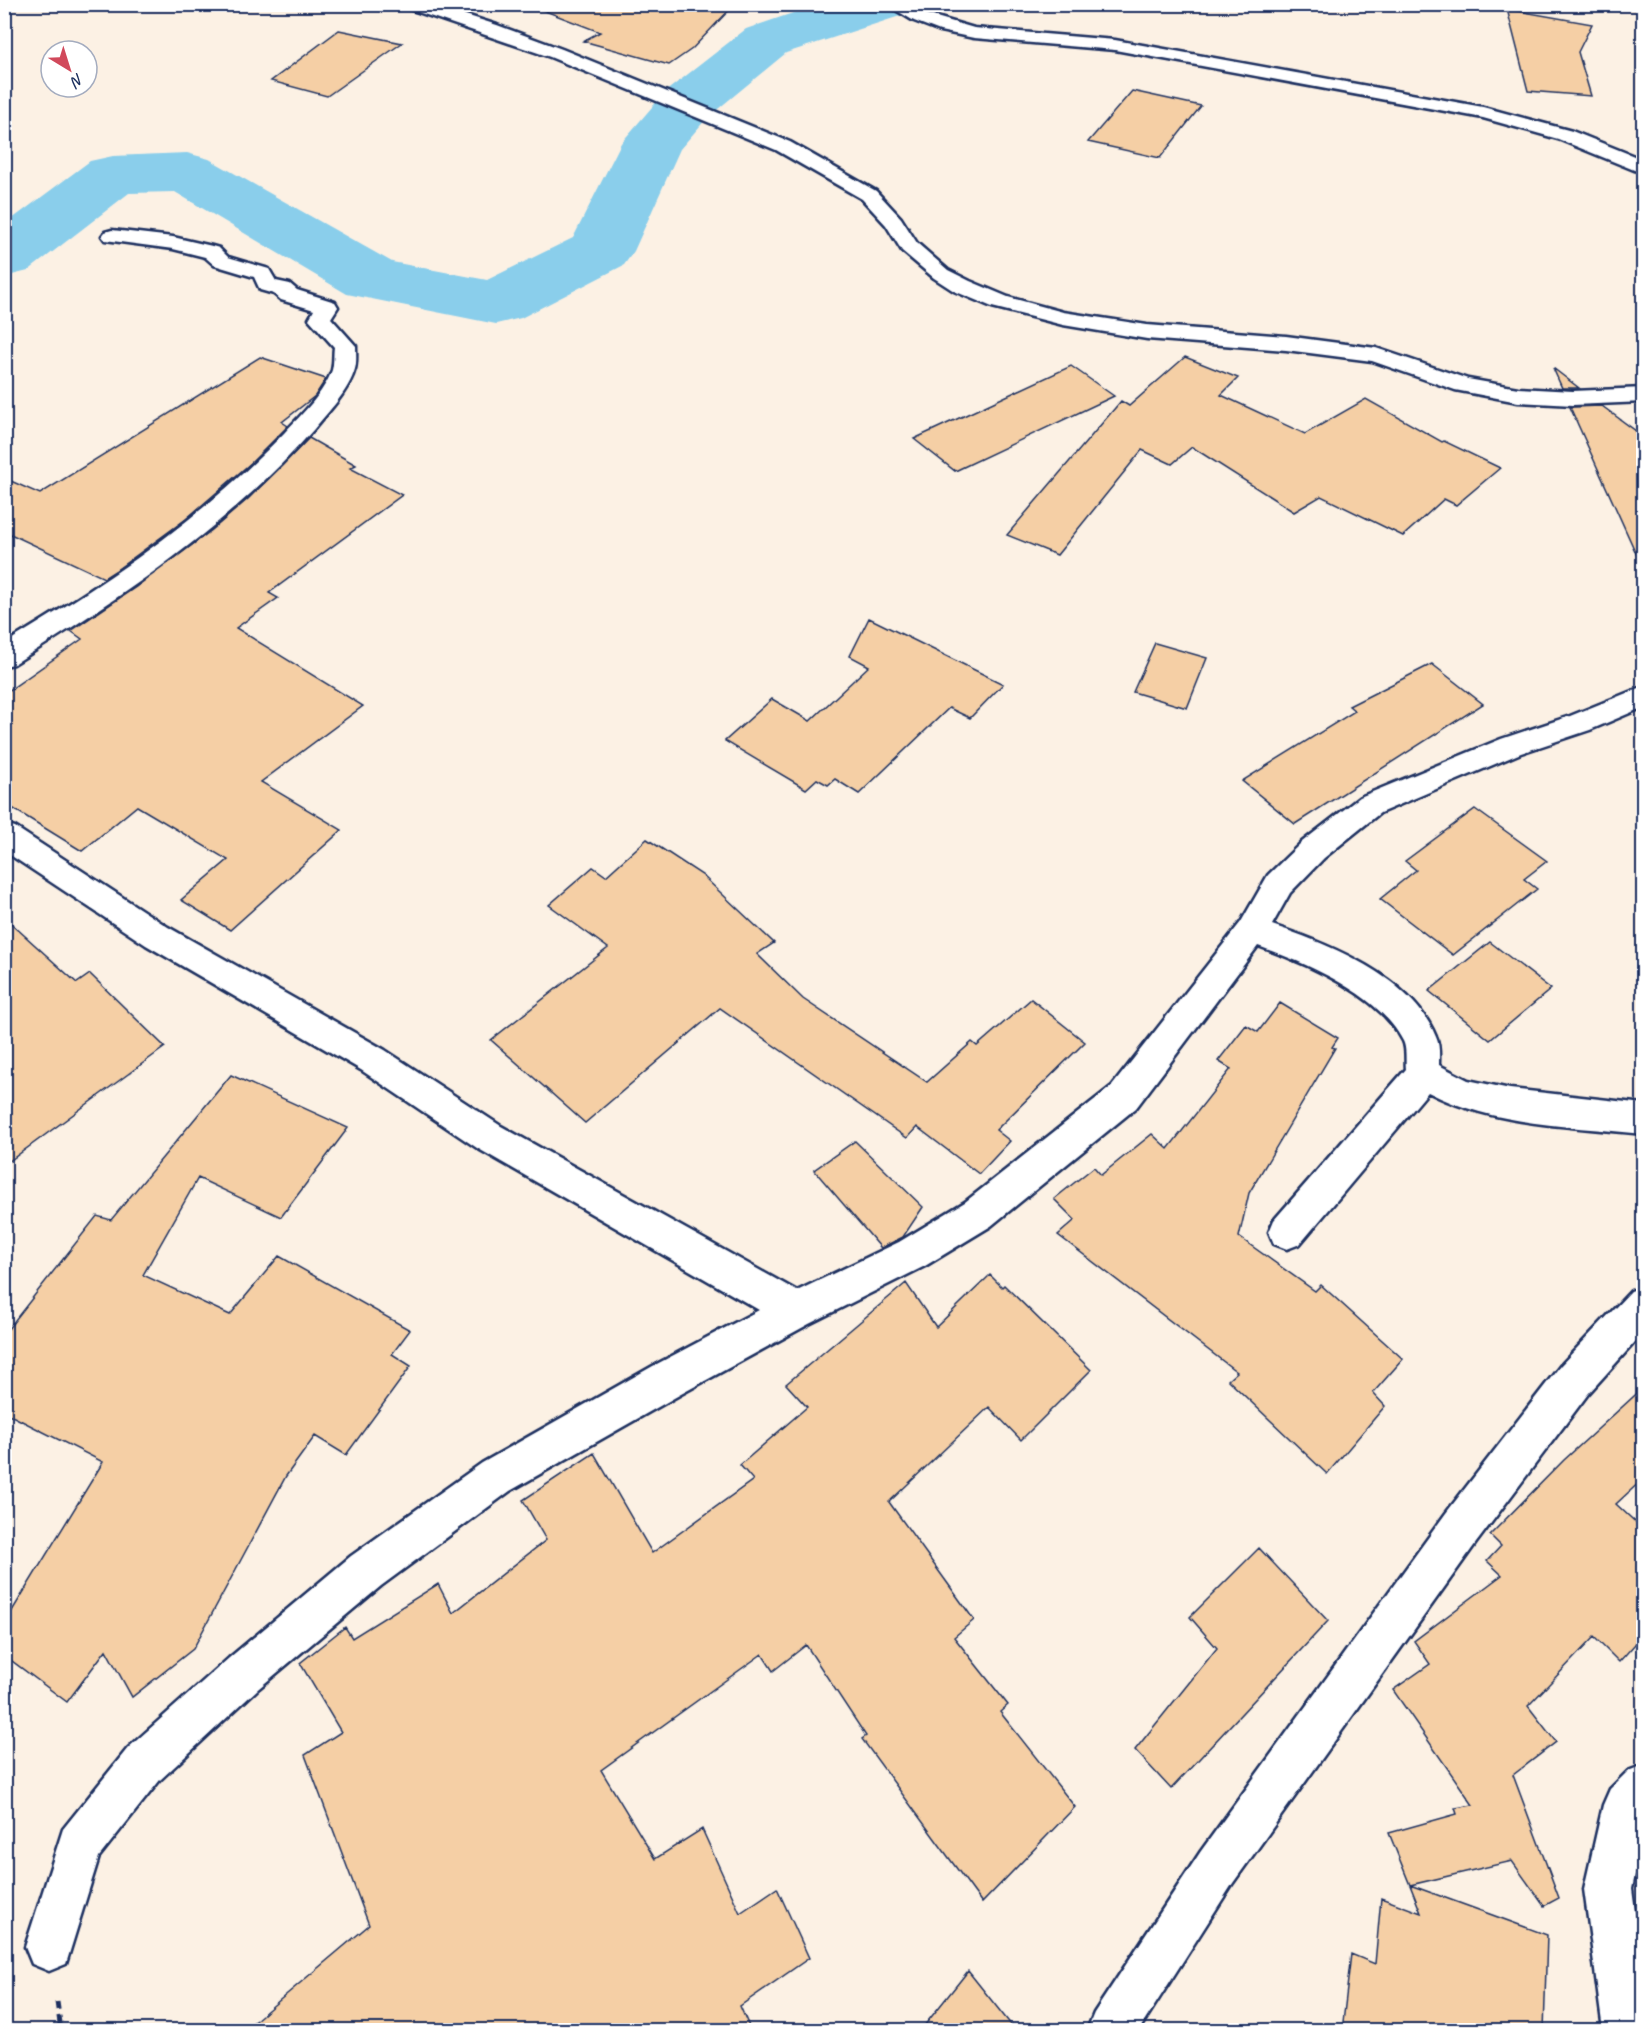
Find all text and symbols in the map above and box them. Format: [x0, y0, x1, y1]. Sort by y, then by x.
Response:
north arrow [39, 39, 99, 99]
text: N [65, 69, 88, 93]

